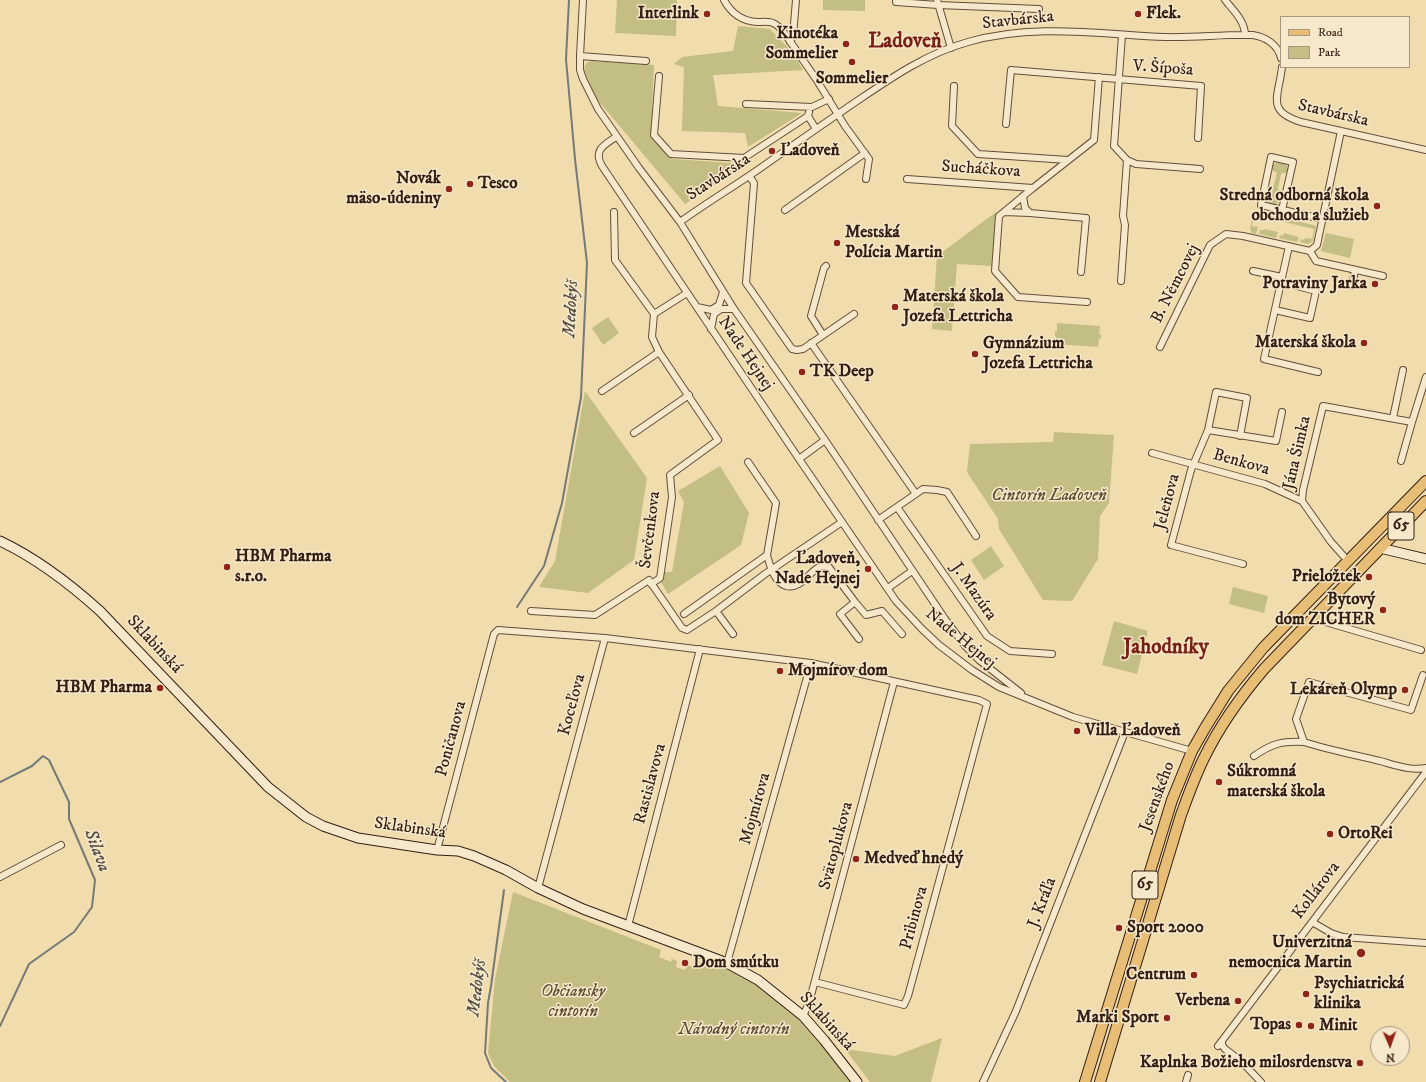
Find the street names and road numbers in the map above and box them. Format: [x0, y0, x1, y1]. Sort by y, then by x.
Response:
street label: Stavbárska [981, 7, 1055, 35]
street label: V. Šípoša [1132, 57, 1194, 81]
street label: Stavbárska [1296, 96, 1370, 132]
street label: Stavbárska [683, 150, 755, 206]
street label: Sucháčkova [941, 157, 1021, 183]
street label: B. Němcovej [1147, 241, 1205, 327]
street label: Nade Hejnej [713, 313, 777, 395]
street label: Jána Šimka [1280, 414, 1316, 492]
street label: Benkova [1210, 445, 1272, 481]
street label: Jeleňova [1151, 472, 1185, 532]
street label: Ševčenkova [636, 490, 666, 570]
road number: 65 [1388, 512, 1414, 540]
street label: J. Mazúra [946, 559, 1000, 625]
street label: Nade Hejnej [921, 604, 999, 674]
street label: Sklabinská [122, 612, 186, 678]
street label: Koceľova [555, 672, 591, 738]
street label: Poničanova [432, 699, 472, 779]
street label: Rastislavova [630, 742, 672, 826]
street label: Jesenského [1136, 759, 1180, 835]
street label: Mojmírova [736, 771, 776, 847]
street label: Svätoplukova [815, 800, 859, 892]
street label: Sklabinská [373, 814, 447, 844]
street label: Kollárova [1289, 858, 1345, 924]
road number: 65 [1132, 871, 1158, 899]
street label: J. Kráľa [1024, 875, 1062, 931]
street label: Pribinova [897, 884, 933, 952]
street label: Sklabinská [794, 988, 858, 1056]

